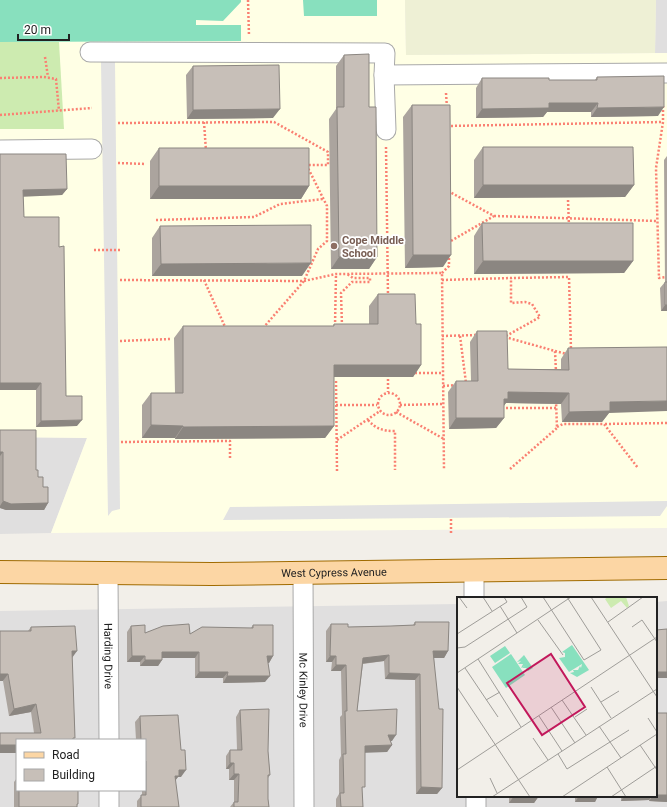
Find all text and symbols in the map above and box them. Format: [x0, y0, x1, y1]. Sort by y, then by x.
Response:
scale bar [18, 16, 69, 42]
text: 20 m [24, 23, 51, 37]
place label: Cope Middle School [342, 234, 404, 260]
marker: Cope Middle School [329, 241, 339, 251]
street label: West Cypress Avenue [281, 566, 387, 580]
inset map [457, 597, 657, 797]
street label: Harding Drive [101, 623, 115, 689]
street label: Mc Kinley Drive [296, 653, 310, 728]
legend [16, 739, 146, 791]
text: Road [52, 748, 80, 762]
text: Building [52, 768, 95, 782]

